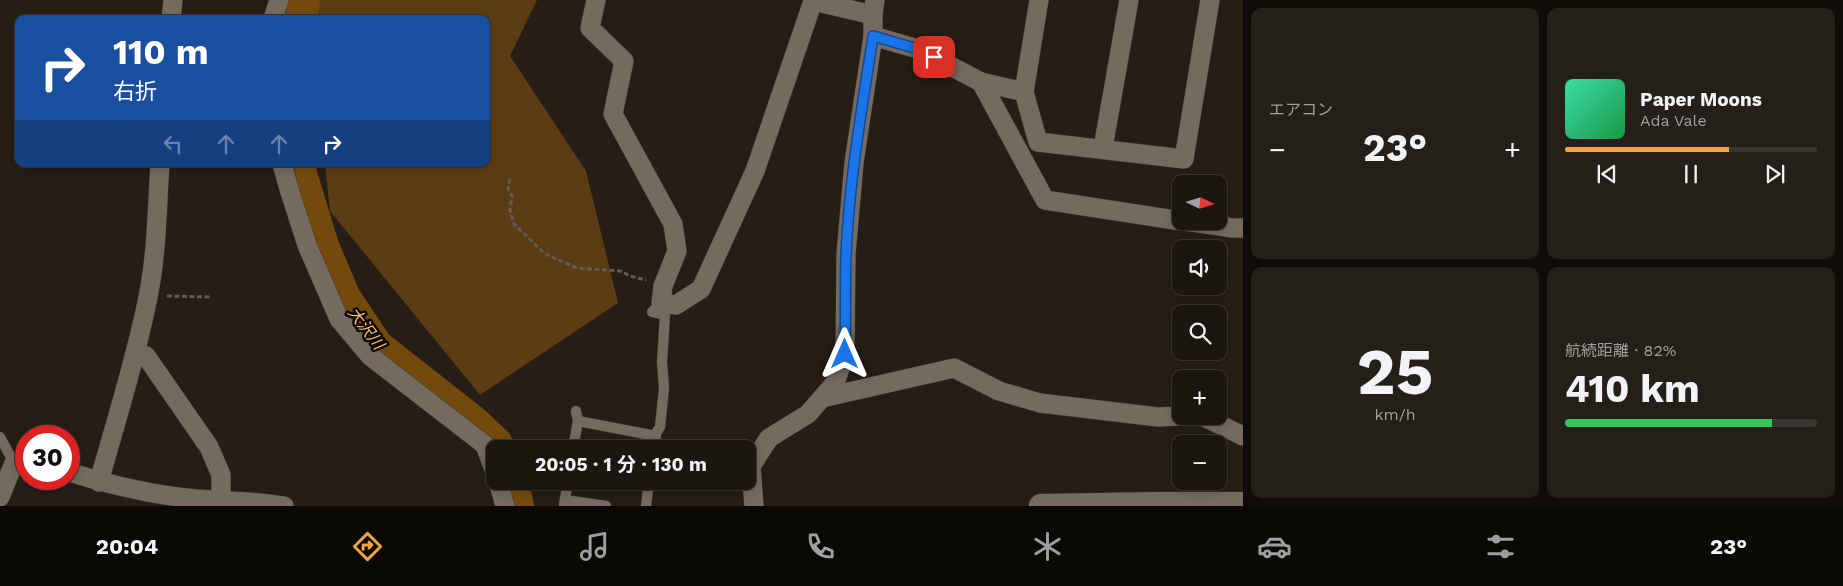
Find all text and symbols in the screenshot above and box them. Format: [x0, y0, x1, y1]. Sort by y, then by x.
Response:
text: 110 m [113, 31, 209, 73]
icon: right [30, 35, 95, 100]
pin [913, 36, 955, 78]
icon: arrive [920, 43, 948, 71]
text: 右折 [113, 79, 157, 104]
text: Paper Moons [1640, 88, 1762, 111]
text: エアコン [1269, 100, 1333, 119]
text: Ada Vale [1640, 111, 1707, 130]
text: 23° [1363, 126, 1427, 170]
icon: left [159, 130, 187, 158]
icon: ahead [212, 130, 240, 158]
icon: ahead [265, 130, 293, 158]
icon: right [318, 130, 346, 158]
text: − [1269, 133, 1286, 166]
text: + [1504, 133, 1521, 166]
icon: previous [1593, 160, 1621, 188]
icon: pause [1677, 160, 1705, 188]
icon: next [1761, 160, 1789, 188]
north arrow [1172, 175, 1228, 230]
map controls [1172, 175, 1227, 490]
button: sound [1172, 240, 1227, 295]
water label: 大沢川 [344, 303, 389, 354]
button: search [1172, 305, 1227, 360]
position arrow [818, 327, 870, 379]
text: 25 [1357, 334, 1433, 410]
text: 航続距離 · 82% [1565, 341, 1676, 360]
text: 410 km [1565, 367, 1700, 411]
button: + [1172, 370, 1227, 425]
text: km/h [1374, 405, 1416, 424]
speed limit sign: 30 [15, 425, 80, 490]
button: − [1172, 435, 1227, 490]
text: 20:05 · 1 分 · 130 m [535, 453, 707, 476]
icon: directions [350, 529, 385, 564]
icon: music [577, 529, 612, 564]
icon: phone [803, 529, 838, 564]
icon: climate [1030, 529, 1065, 564]
icon: car [1257, 529, 1292, 564]
icon: filters [1483, 529, 1518, 564]
text: 20:04 [96, 534, 158, 559]
text: 23° [1710, 534, 1747, 559]

